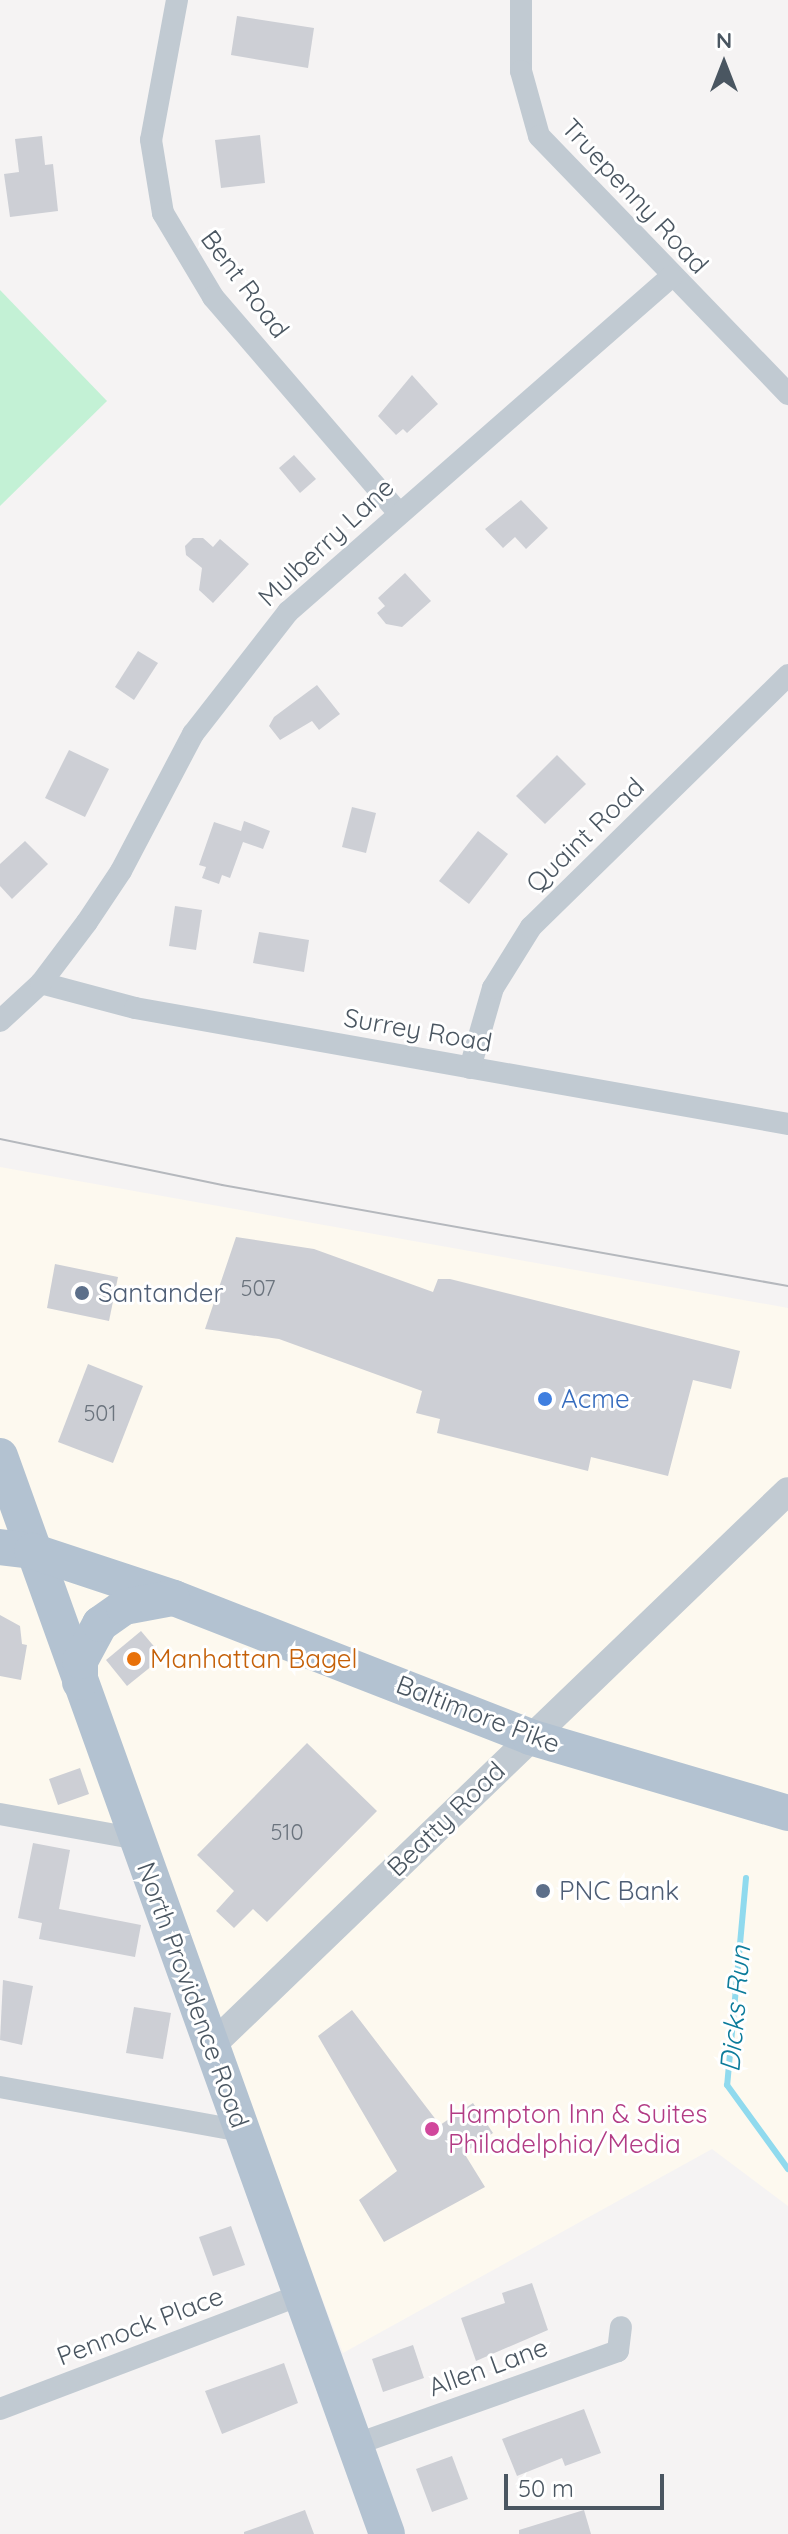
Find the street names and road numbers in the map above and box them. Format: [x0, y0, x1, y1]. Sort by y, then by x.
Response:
street label: Truepenny Road [555, 112, 715, 280]
street label: Bent Road [194, 224, 296, 344]
street label: Mulberry Lane [252, 471, 400, 613]
street label: Quaint Road [520, 771, 650, 899]
street label: Surrey Road [342, 1002, 494, 1058]
street label: Baltimore Pike [392, 1668, 564, 1760]
street label: Beatty Road [381, 1755, 511, 1883]
street label: North Providence Road [130, 1858, 256, 2132]
street label: Pennock Place [52, 2280, 228, 2372]
street label: Allen Lane [424, 2331, 552, 2403]

